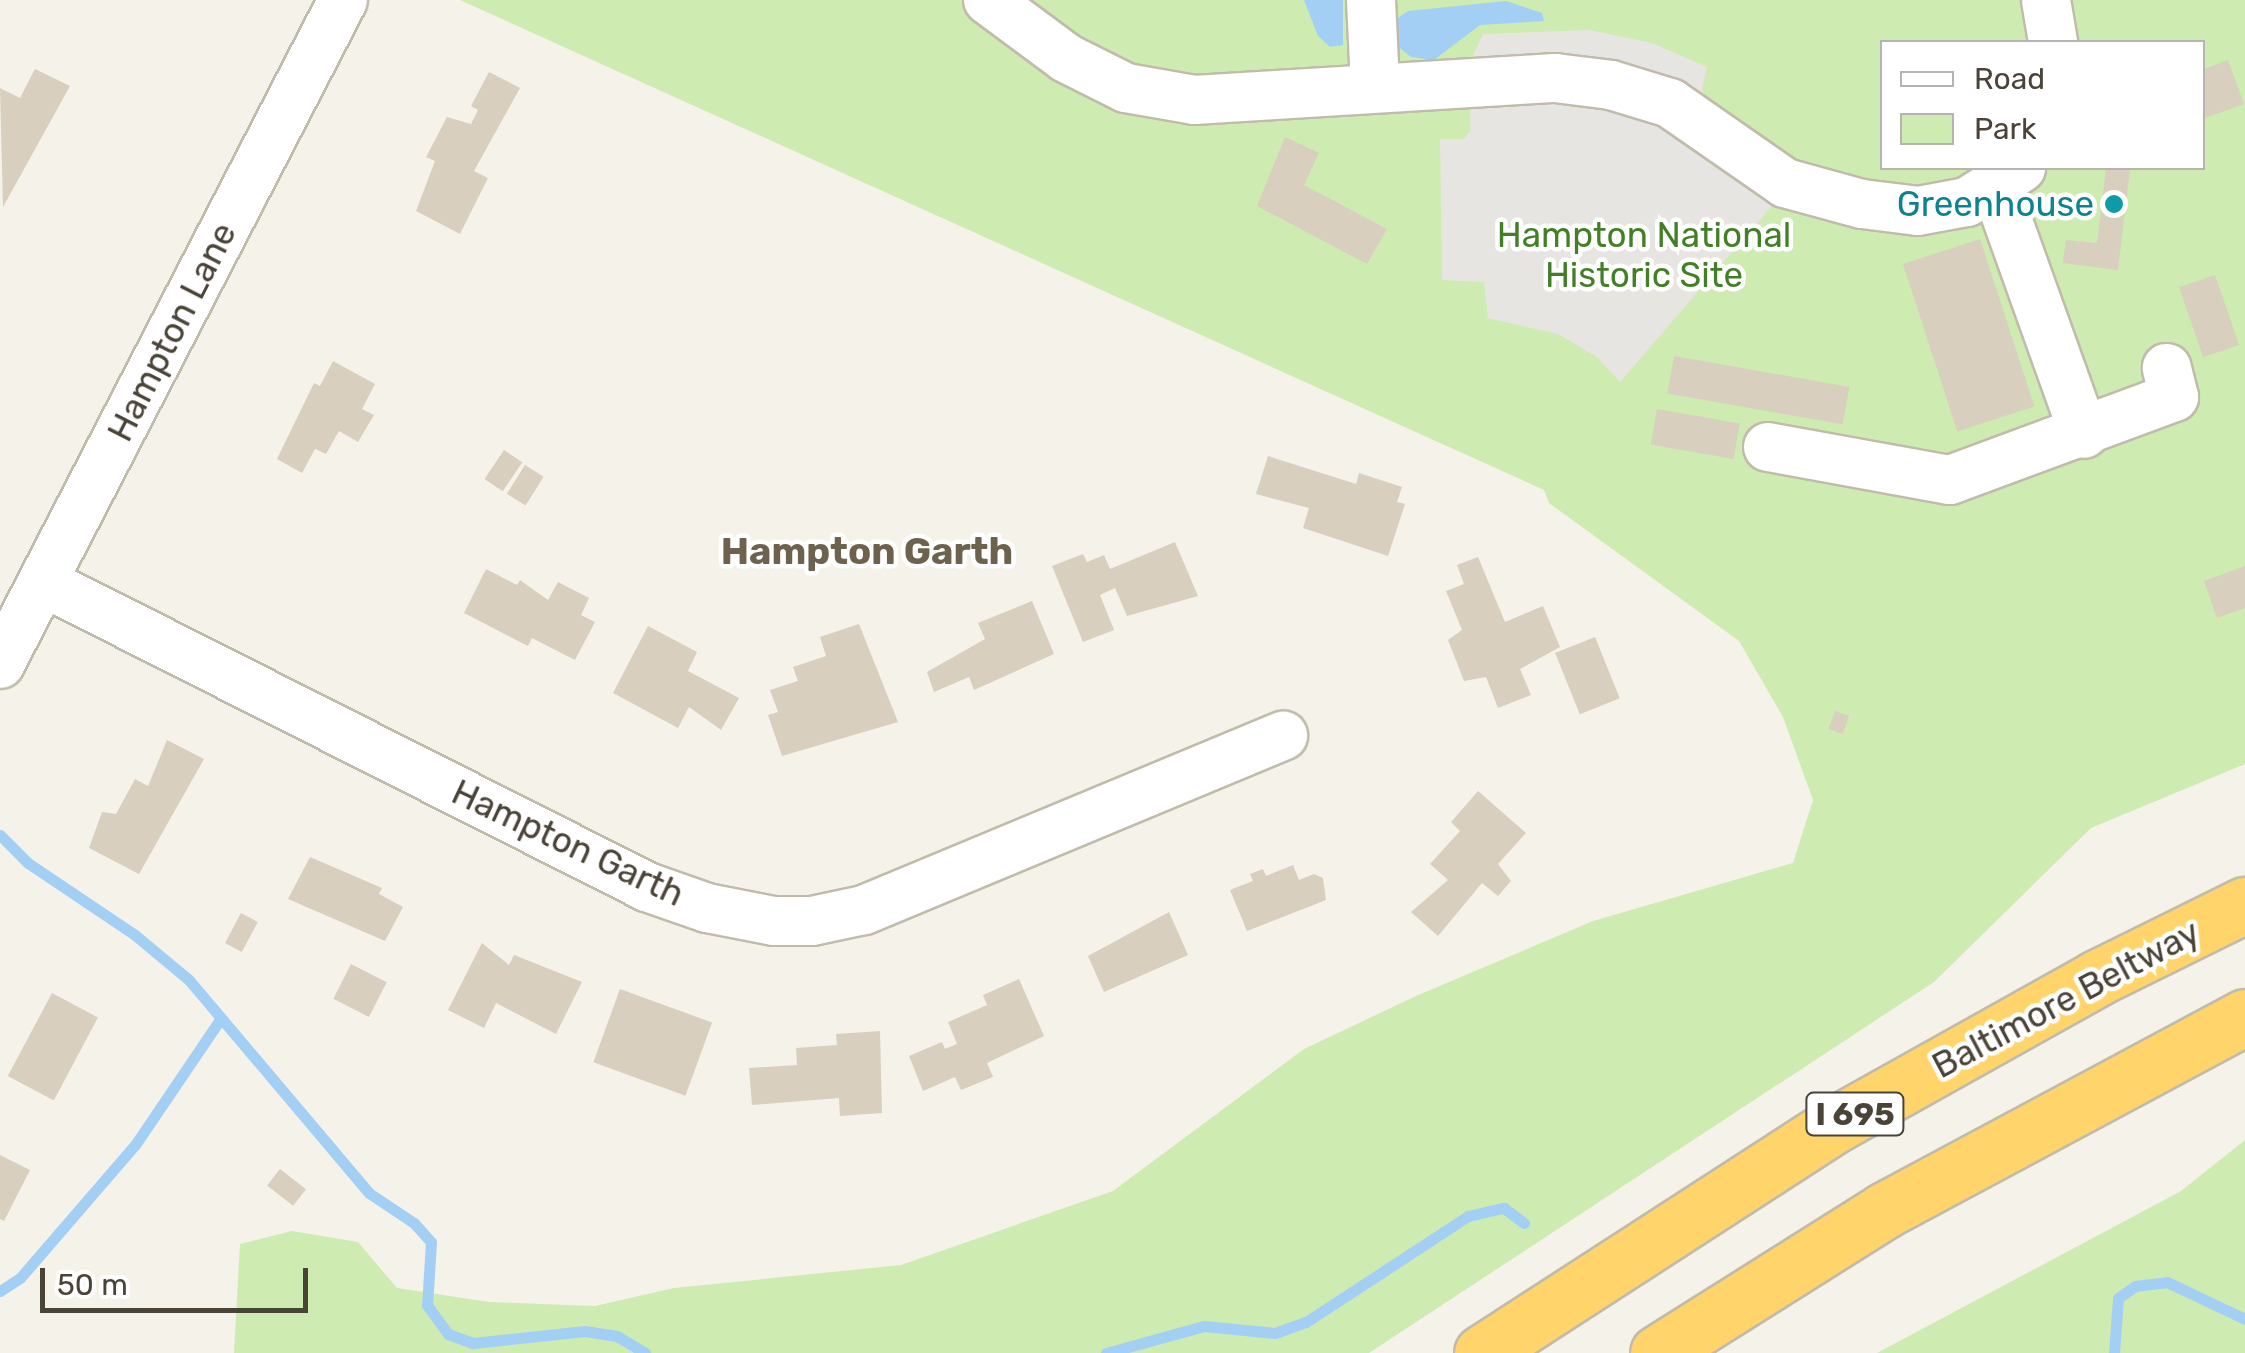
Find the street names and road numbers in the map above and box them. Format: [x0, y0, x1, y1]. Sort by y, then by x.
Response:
street label: Hampton Lane [99, 216, 245, 448]
street label: Hampton Garth [445, 771, 691, 915]
street label: Baltimore Beltway [1925, 911, 2207, 1087]
road number: I 695 [1805, 1087, 1905, 1141]

